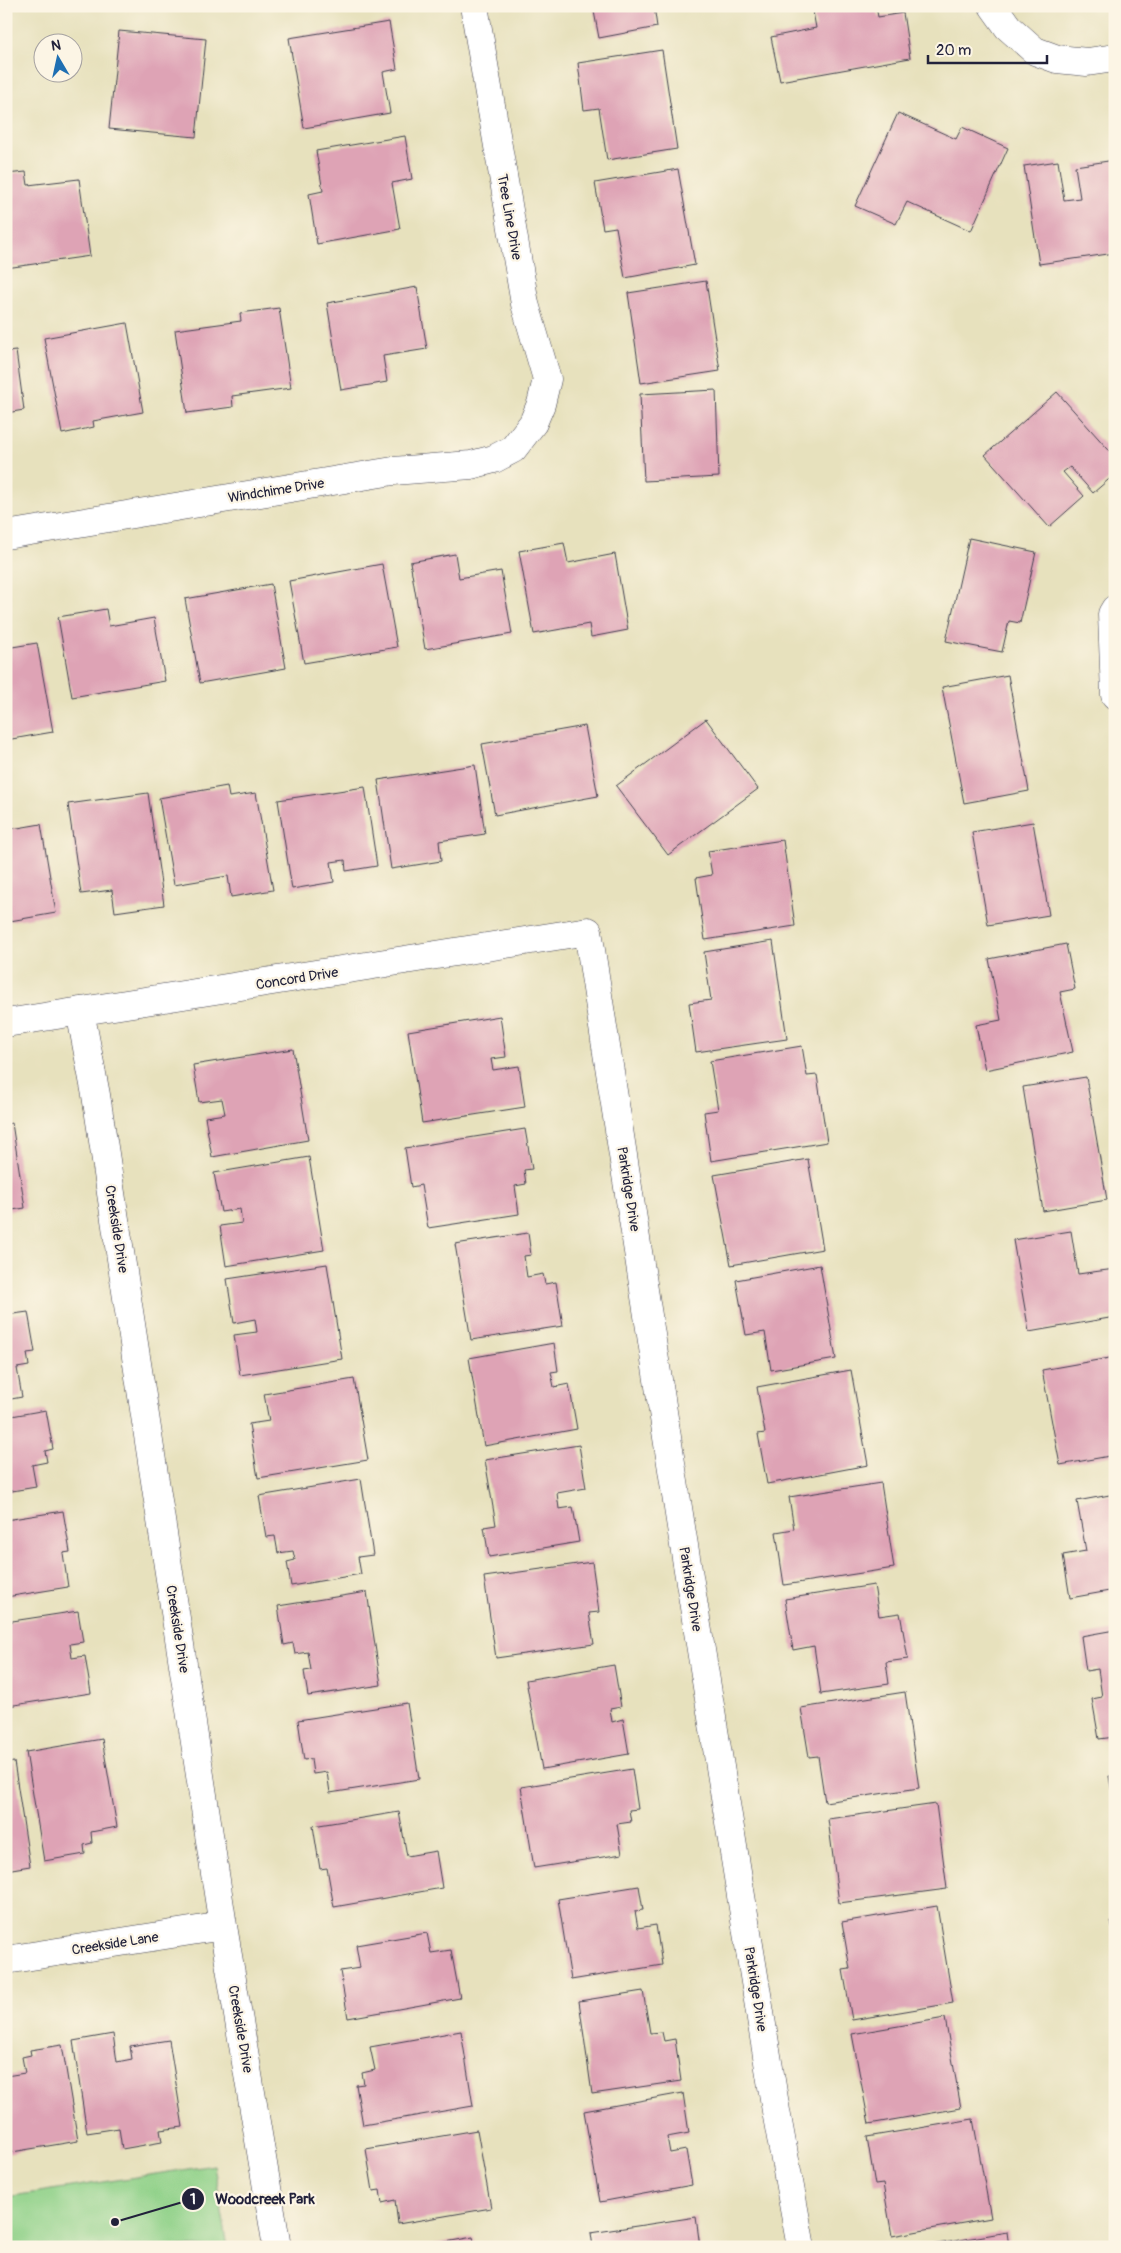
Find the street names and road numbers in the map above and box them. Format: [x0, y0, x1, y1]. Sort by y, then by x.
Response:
street label: Tree Line Drive [494, 173, 525, 261]
street label: Windchime Drive [227, 474, 326, 507]
street label: Concord Drive [255, 964, 340, 993]
street label: Parkridge Drive [613, 1145, 644, 1233]
street label: Creekside Drive [101, 1184, 132, 1274]
street label: Parkridge Drive [675, 1545, 706, 1633]
street label: Creekside Drive [162, 1584, 193, 1674]
street label: Creekside Lane [71, 1928, 160, 1959]
street label: Parkridge Drive [740, 1945, 771, 2033]
street label: Creekside Drive [224, 1984, 257, 2074]

